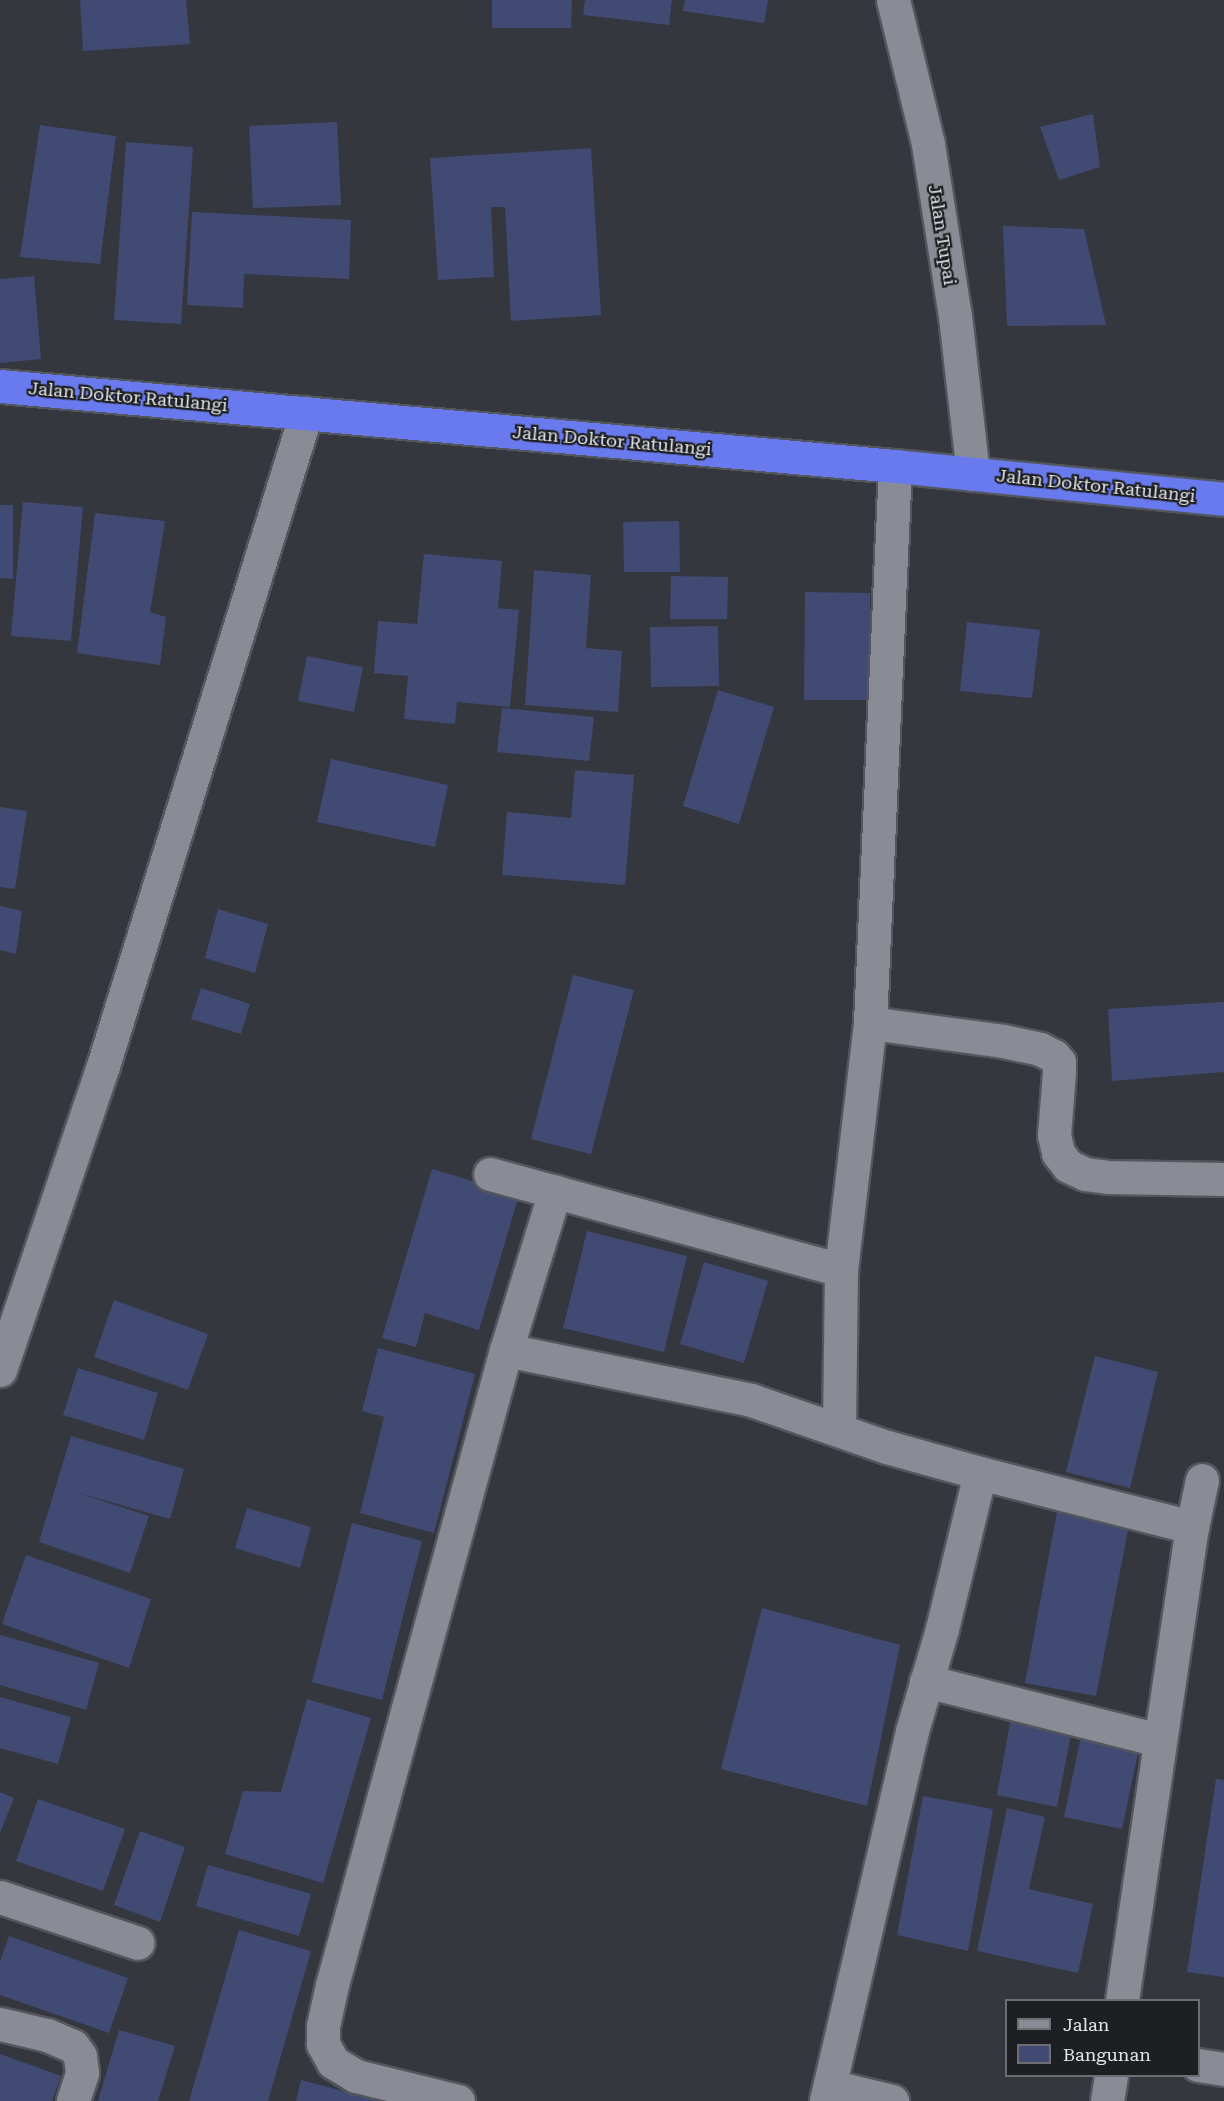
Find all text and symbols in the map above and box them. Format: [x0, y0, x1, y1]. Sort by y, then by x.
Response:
street label: Jalan Tupai [923, 183, 961, 287]
street label: Jalan Doktor Ratulangi [28, 378, 228, 416]
street label: Jalan Doktor Ratulangi [512, 422, 712, 460]
street label: Jalan Doktor Ratulangi [996, 465, 1196, 507]
legend [1005, 1999, 1200, 2077]
text: Jalan [1063, 2014, 1109, 2035]
text: Bangunan [1063, 2044, 1151, 2065]

